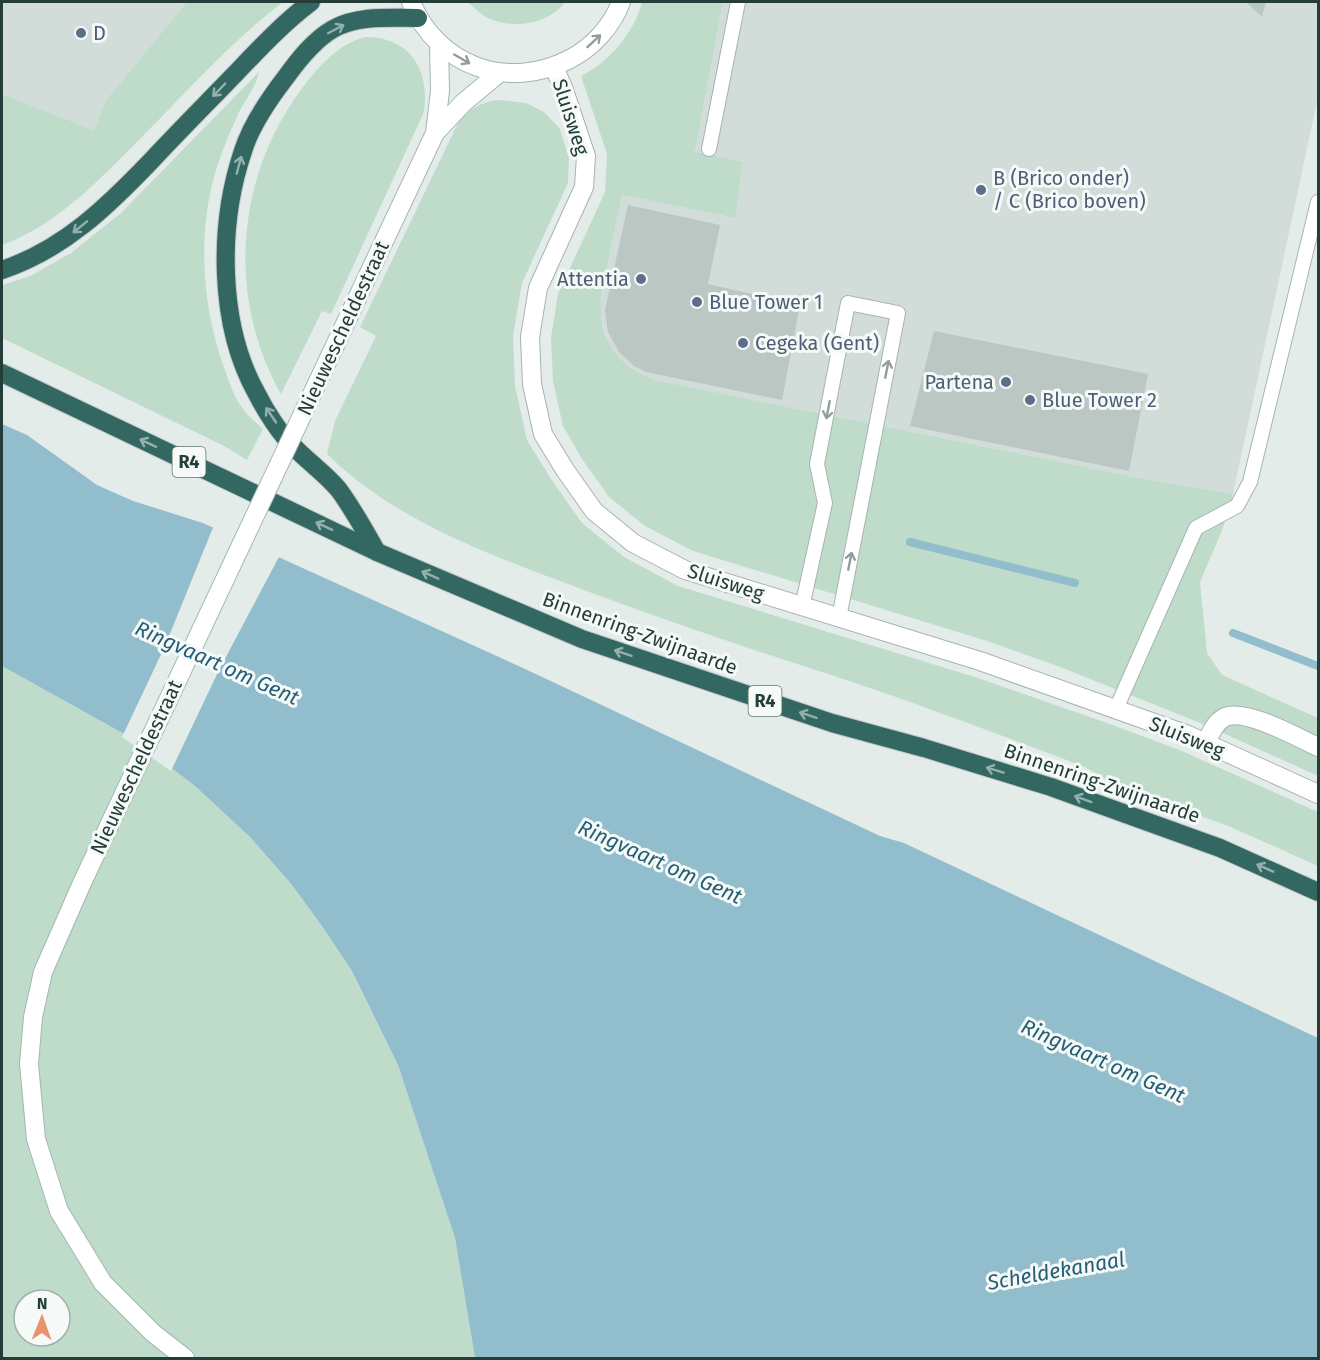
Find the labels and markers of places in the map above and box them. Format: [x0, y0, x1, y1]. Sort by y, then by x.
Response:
place label: D [93, 21, 106, 45]
marker: D [74, 26, 88, 40]
place label: B (Brico onder) / C (Brico boven) [993, 166, 1146, 213]
marker: B (Brico onder) / C (Brico boven) [974, 183, 988, 197]
place label: Attentia [557, 267, 629, 291]
marker: Attentia [634, 272, 648, 286]
place label: Blue Tower 1 [709, 290, 823, 314]
marker: Blue Tower 1 [690, 295, 704, 309]
place label: Cegeka (Gent) [755, 331, 879, 355]
marker: Cegeka (Gent) [736, 336, 750, 350]
place label: Partena [924, 370, 994, 394]
marker: Partena [999, 375, 1013, 389]
place label: Blue Tower 2 [1042, 388, 1157, 412]
marker: Blue Tower 2 [1023, 393, 1037, 407]

